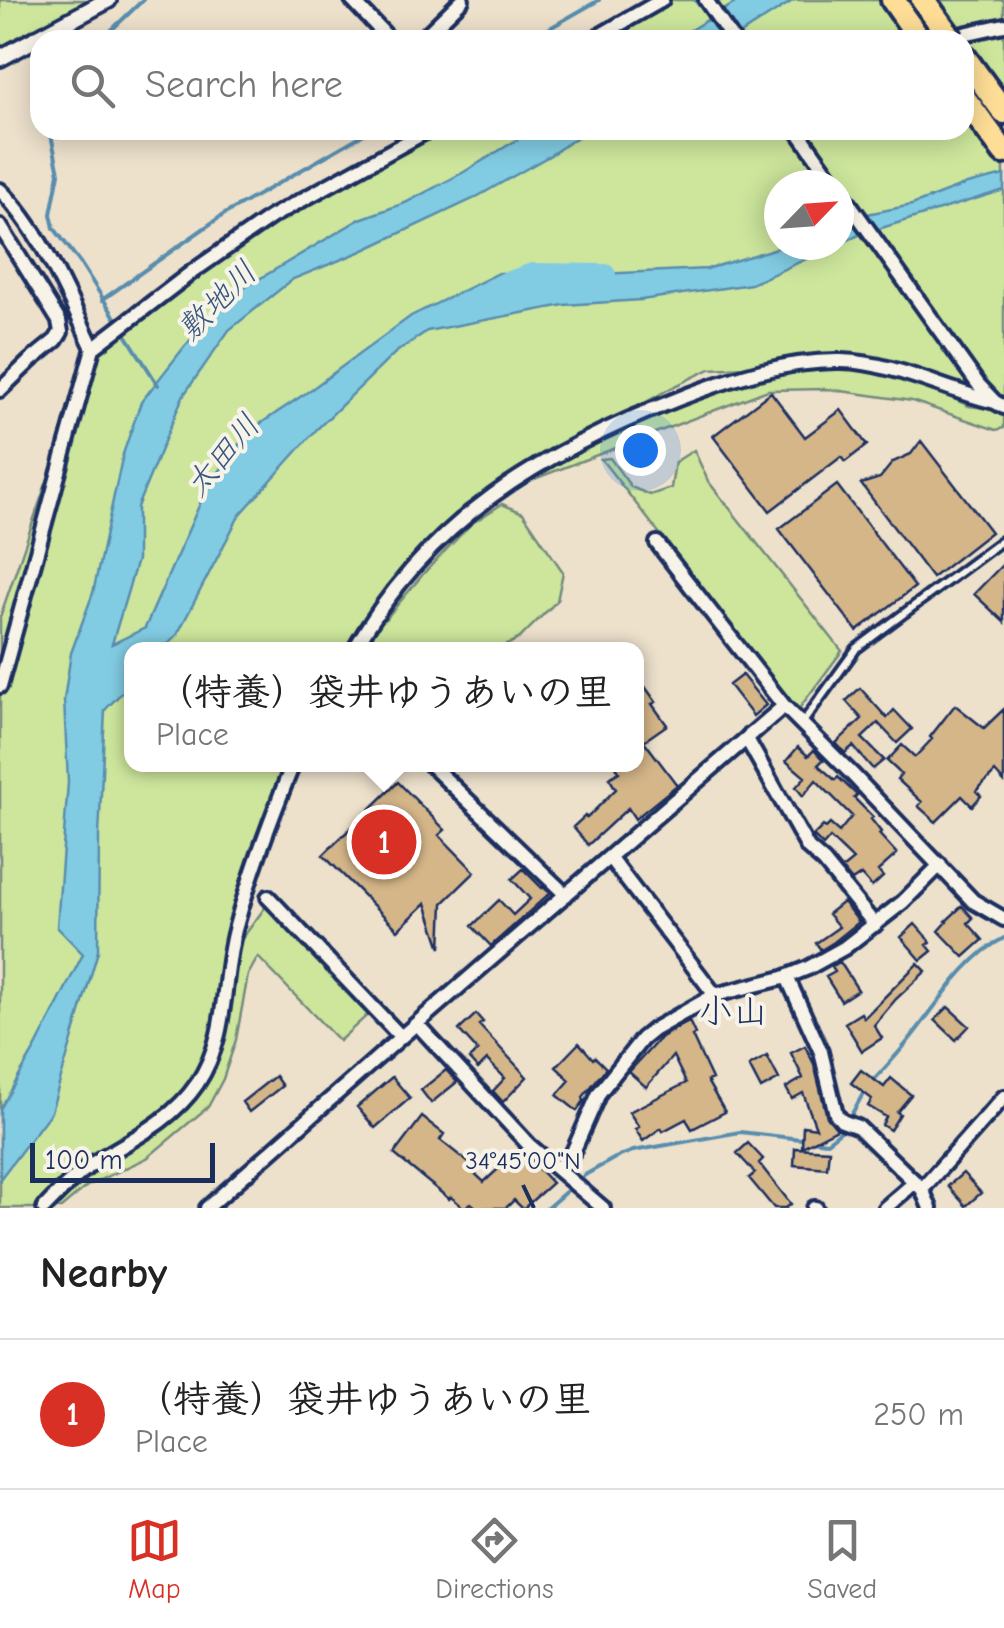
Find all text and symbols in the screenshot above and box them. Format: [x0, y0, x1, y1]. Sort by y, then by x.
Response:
search box [30, 30, 974, 140]
icon: search [65, 58, 120, 113]
text: Search here [145, 63, 343, 107]
north arrow [764, 170, 854, 260]
water label: 敷地川 [170, 253, 264, 347]
water label: 太田川 [177, 407, 267, 504]
your location [615, 425, 666, 476]
popup [124, 642, 644, 772]
text: （特養）袋井ゆうあいの里 [156, 671, 612, 715]
text: Place [156, 716, 229, 753]
pin: 1 [352, 804, 416, 880]
district label: 小山 [698, 991, 768, 1032]
scale bar [30, 1138, 215, 1182]
text: 100 m [45, 1144, 123, 1176]
text: 34°45'00"N [465, 1146, 581, 1175]
text: Nearby [40, 1249, 167, 1298]
text: （特養）袋井ゆうあいの里 [135, 1378, 591, 1422]
text: 1 [66, 1396, 79, 1433]
text: 250 m [873, 1396, 964, 1433]
text: Place [135, 1423, 208, 1460]
tab: Map [127, 1513, 182, 1605]
tab: Directions [435, 1513, 554, 1605]
tab: Saved [807, 1513, 877, 1605]

